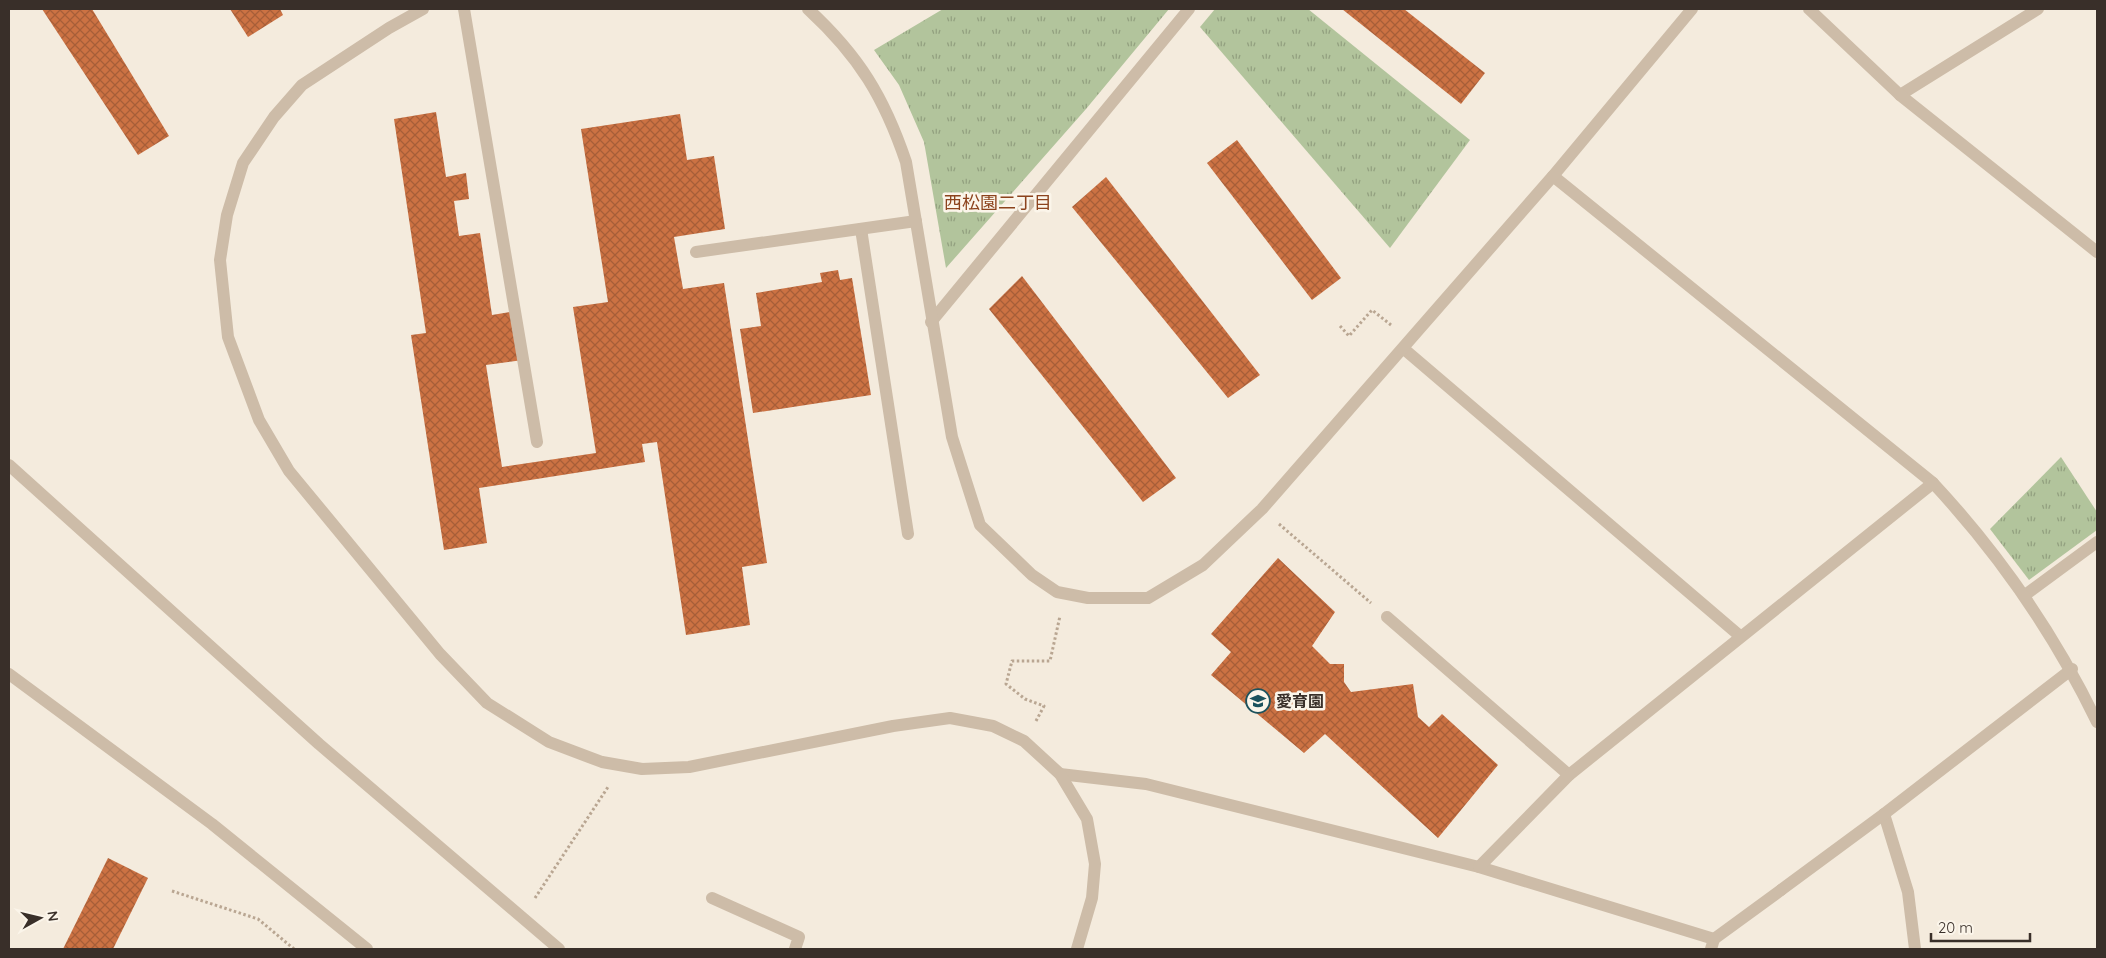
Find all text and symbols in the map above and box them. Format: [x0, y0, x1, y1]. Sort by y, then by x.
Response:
district label: 西松園二丁目 [944, 191, 1052, 214]
school or university icon: 愛育園 [1245, 688, 1271, 714]
place label: 愛育園 [1276, 691, 1324, 711]
north arrow [15, 893, 65, 943]
text: N [43, 910, 63, 923]
scale bar [1931, 910, 2030, 942]
text: 20 m [1938, 918, 1973, 937]

